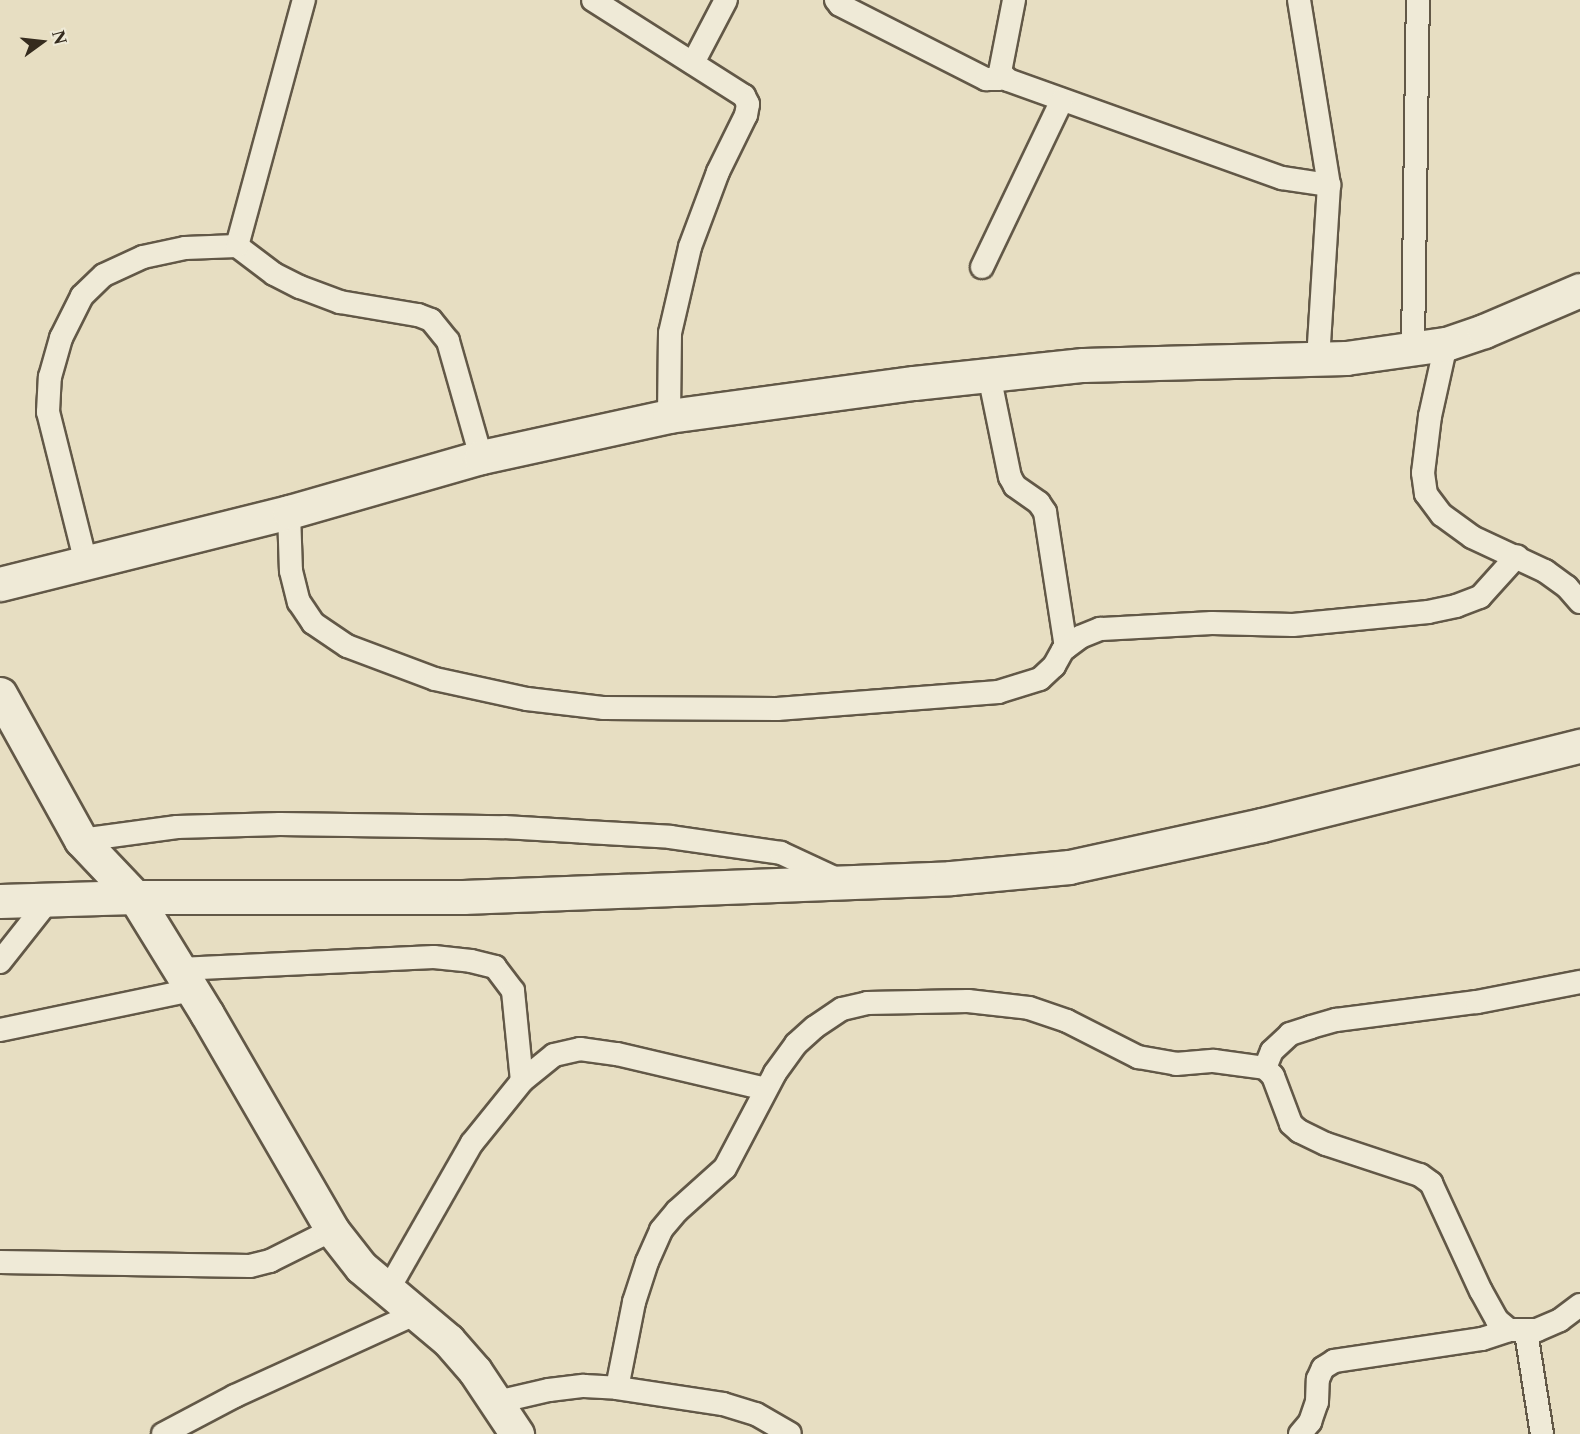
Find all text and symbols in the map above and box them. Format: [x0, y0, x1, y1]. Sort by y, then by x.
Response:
north arrow [12, 12, 72, 72]
text: N [48, 28, 71, 47]

